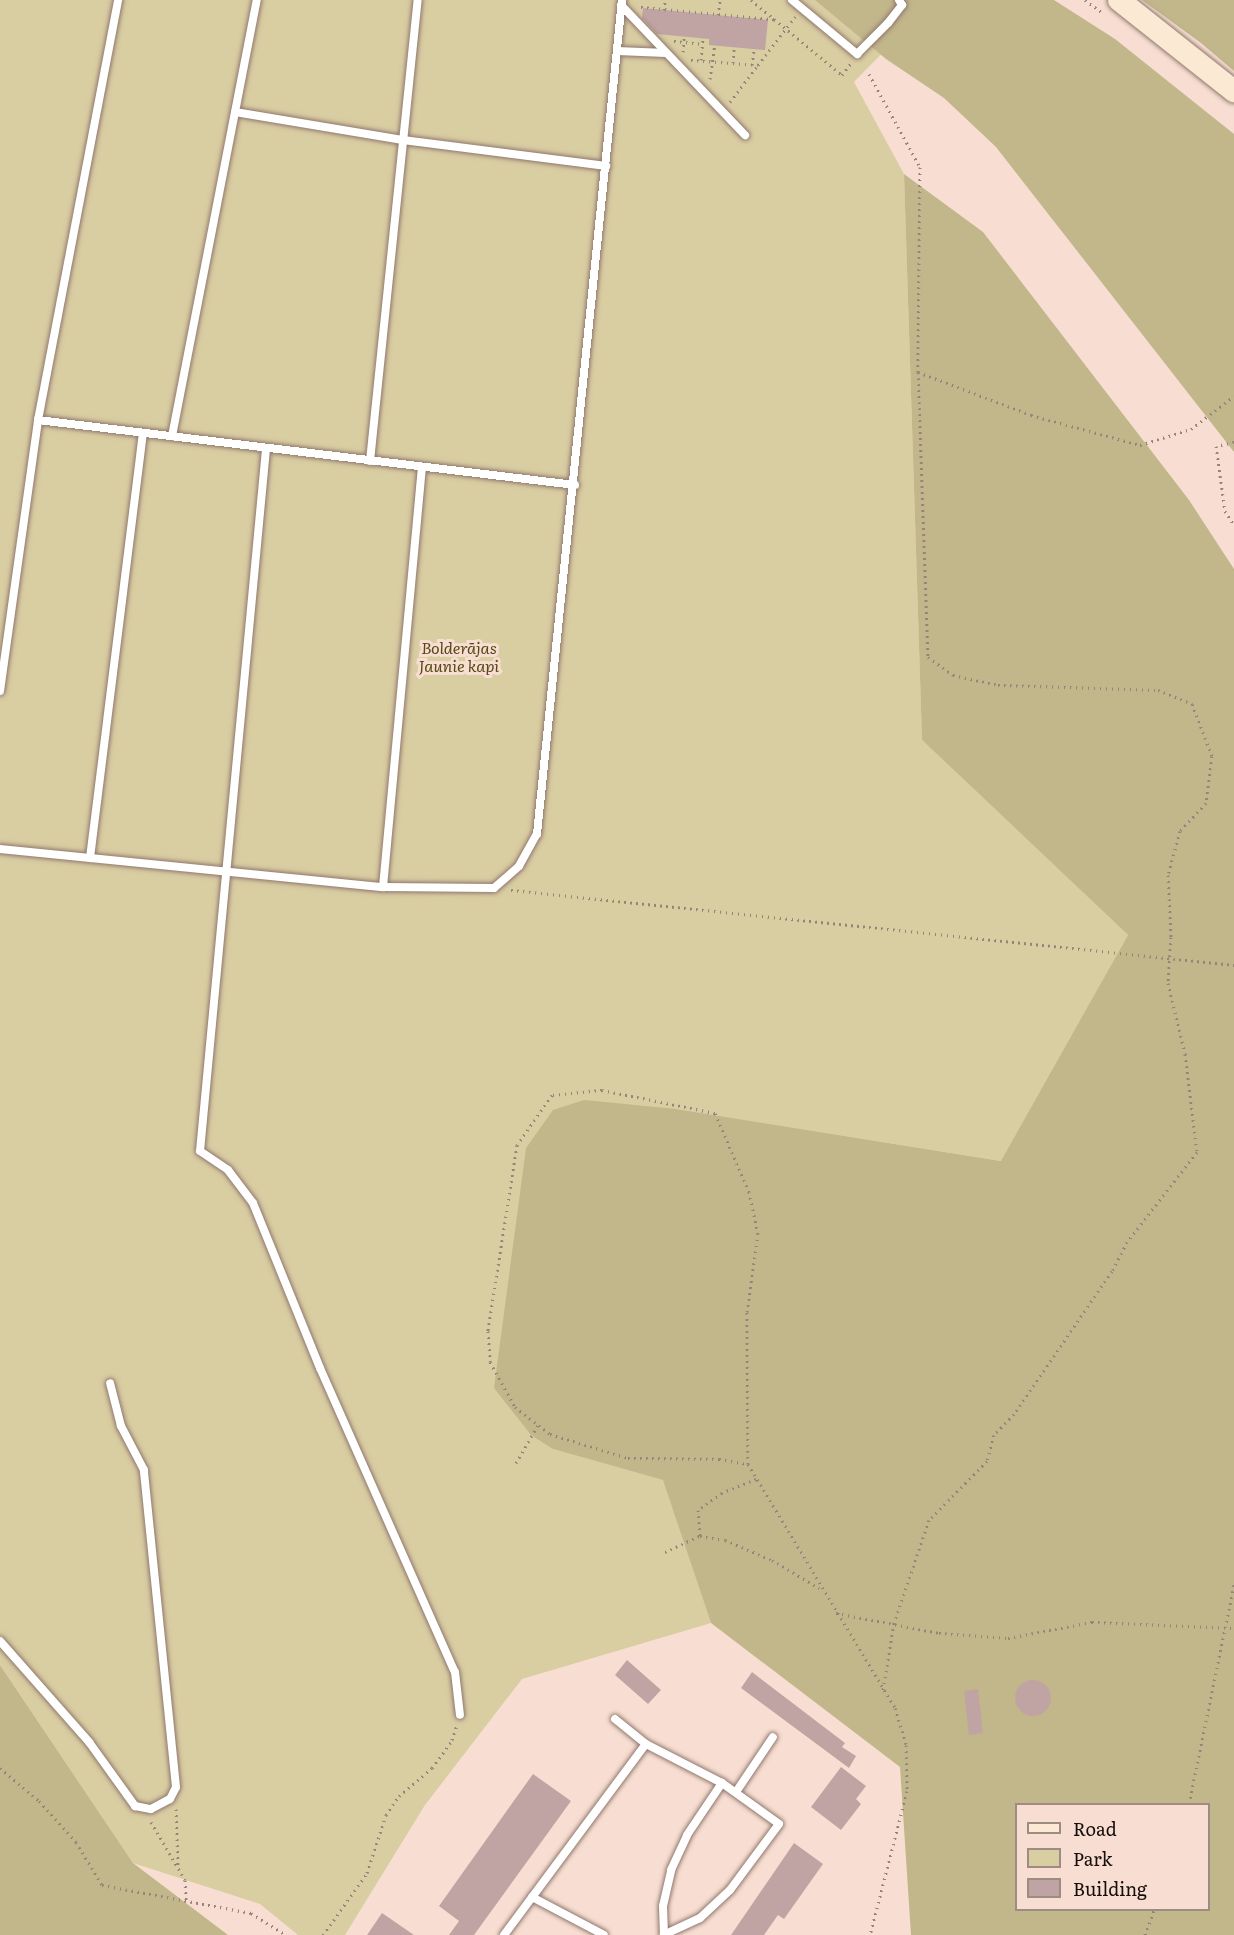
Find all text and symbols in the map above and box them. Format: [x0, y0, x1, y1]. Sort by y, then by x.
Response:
park label: Bolderājas Jaunie kapi [419, 637, 499, 675]
legend [1015, 1803, 1210, 1911]
text: Road [1073, 1815, 1117, 1842]
text: Park [1073, 1845, 1112, 1872]
text: Building [1073, 1875, 1147, 1902]

